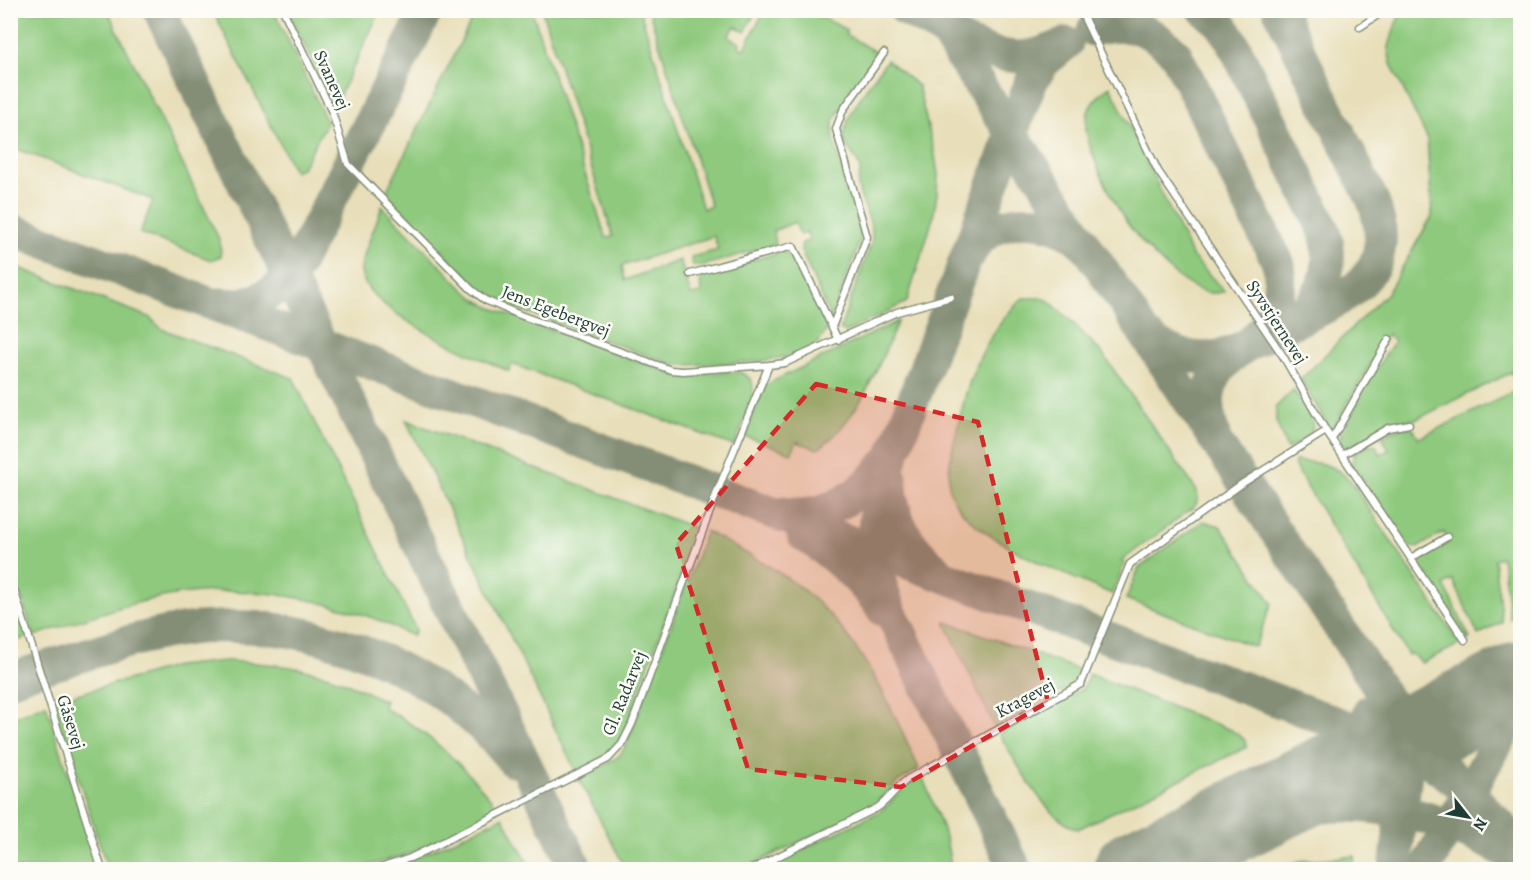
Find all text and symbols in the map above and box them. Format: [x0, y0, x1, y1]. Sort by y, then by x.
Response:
street label: Svanevej [308, 46, 356, 114]
street label: Syvstjernevej [1241, 275, 1313, 369]
street label: Jens Egebergvej [498, 279, 614, 343]
street label: Gl. Radarvej [596, 647, 652, 739]
street label: Kragevej [991, 672, 1059, 724]
street label: Gåsevej [51, 692, 91, 752]
north arrow [1438, 787, 1498, 847]
text: N [1467, 814, 1492, 835]

